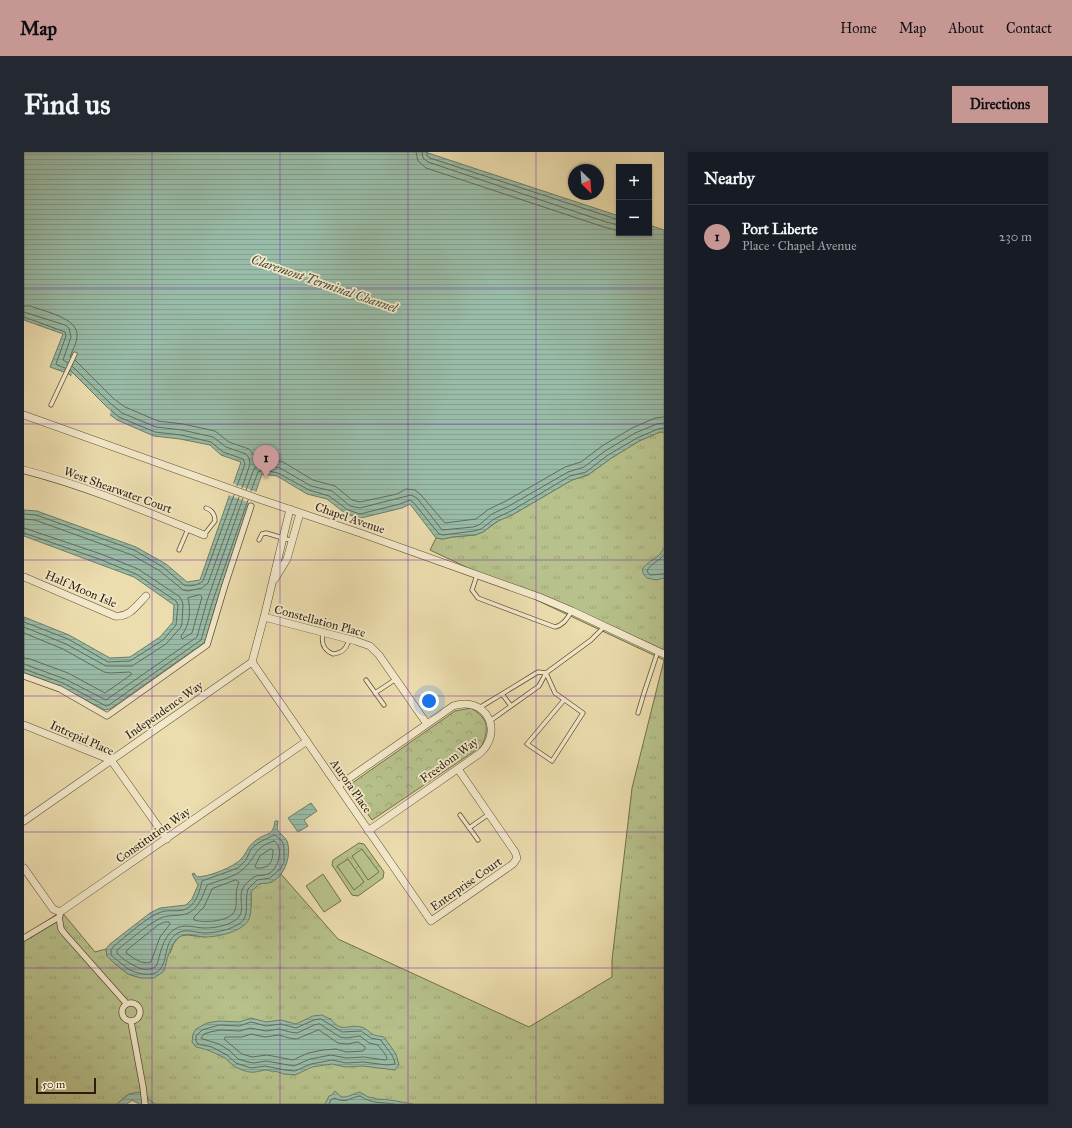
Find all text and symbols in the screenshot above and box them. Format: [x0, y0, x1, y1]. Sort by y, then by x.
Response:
text: Map [20, 17, 57, 40]
text: Home [840, 20, 877, 37]
text: Map [899, 20, 926, 37]
text: About [948, 20, 984, 37]
text: Contact [1006, 20, 1052, 37]
button: Directions [952, 86, 1048, 123]
text: Find us [24, 87, 110, 122]
north arrow [568, 164, 604, 200]
map controls [616, 164, 652, 236]
button: + [616, 164, 652, 200]
text: Nearby [704, 168, 755, 189]
button: − [616, 200, 652, 236]
text: Port Liberte [742, 220, 818, 238]
text: 1 [714, 229, 720, 245]
text: 230 m [999, 229, 1032, 245]
text: Place · Chapel Avenue [742, 238, 857, 254]
water label: Claremont Terminal Channel [249, 252, 400, 317]
pin: 1 [253, 445, 279, 478]
street label: West Shearwater Court [62, 464, 175, 516]
street label: Chapel Avenue [313, 500, 387, 536]
street label: Half Moon Isle [43, 568, 119, 610]
street label: Constellation Place [273, 602, 367, 640]
street label: Independence Way [122, 678, 206, 742]
your location [419, 691, 439, 711]
street label: Intrepid Place [48, 718, 116, 758]
street label: Freedom Way [417, 734, 481, 786]
street label: Aurora Place [327, 756, 375, 816]
street label: Constitution Way [113, 804, 193, 866]
street label: Enterprise Court [428, 854, 505, 914]
scale bar [36, 1076, 96, 1095]
text: 50 m [42, 1078, 65, 1091]

